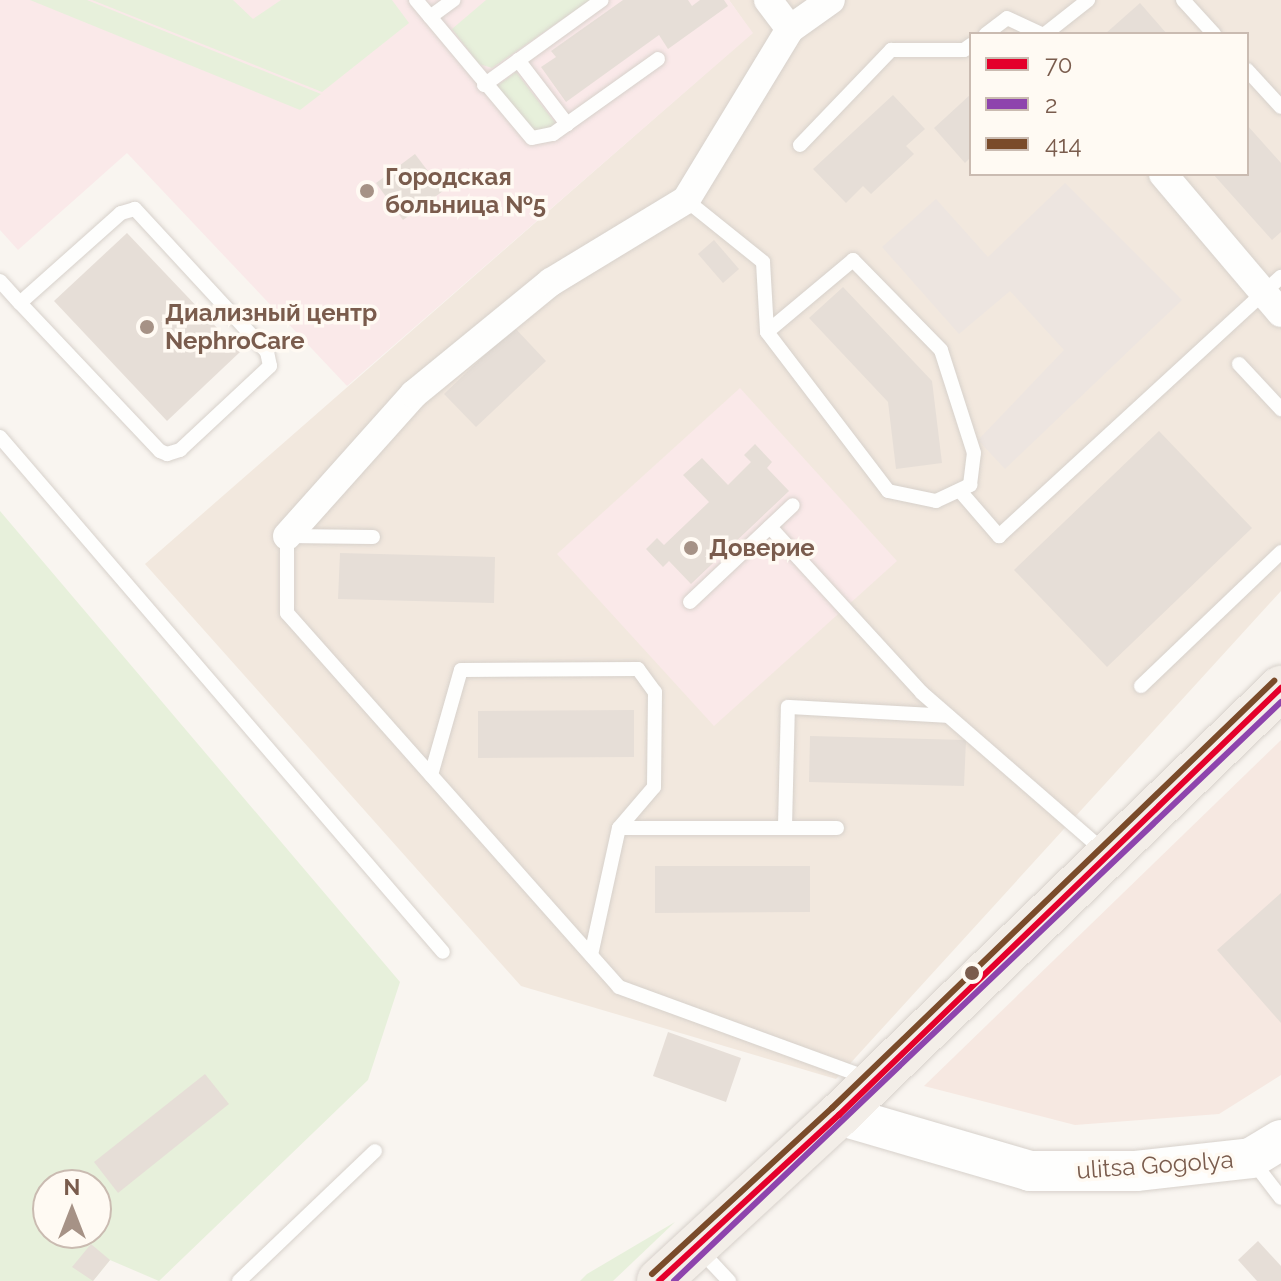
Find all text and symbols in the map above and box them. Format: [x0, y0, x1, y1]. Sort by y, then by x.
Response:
legend [969, 32, 1249, 176]
text: 70 [1045, 50, 1072, 79]
text: 2 [1045, 90, 1058, 119]
text: 414 [1045, 130, 1081, 159]
place label: Городская больница №5 [385, 163, 546, 219]
marker: Городская больница №5 [356, 180, 378, 202]
place label: Диализный центр NephroCare [165, 299, 377, 355]
marker: Диализный центр NephroCare [136, 316, 158, 338]
place label: Доверие [709, 534, 815, 562]
marker: Доверие [680, 537, 702, 559]
unlabelled marker [964, 965, 980, 981]
street label: ulitsa Gogolya [1076, 1145, 1234, 1185]
north arrow [32, 1169, 112, 1249]
text: N [64, 1174, 80, 1200]

